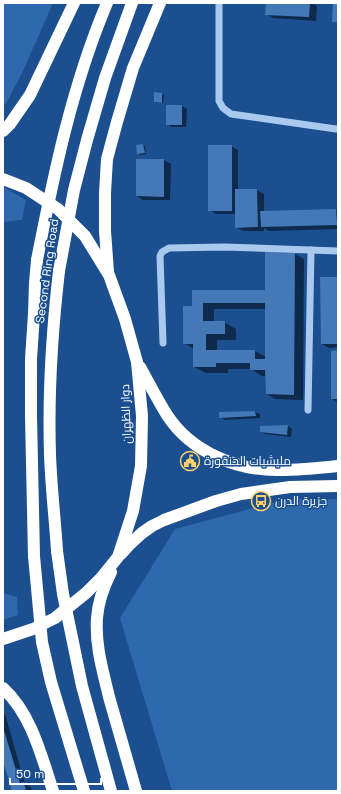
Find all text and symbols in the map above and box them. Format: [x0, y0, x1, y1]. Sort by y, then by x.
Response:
street label: Second Ring Road [32, 218, 62, 324]
street label: دوار الظهران [117, 384, 135, 444]
public building icon: مليشيات الحنقورة [179, 450, 201, 472]
place label: مليشيات الحنقورة [204, 453, 291, 469]
bus stop icon: جزيرة الدرن [250, 490, 272, 512]
place label: جزيرة الدرن [275, 493, 327, 509]
scale bar [10, 760, 101, 786]
text: 50 m [16, 766, 44, 782]

